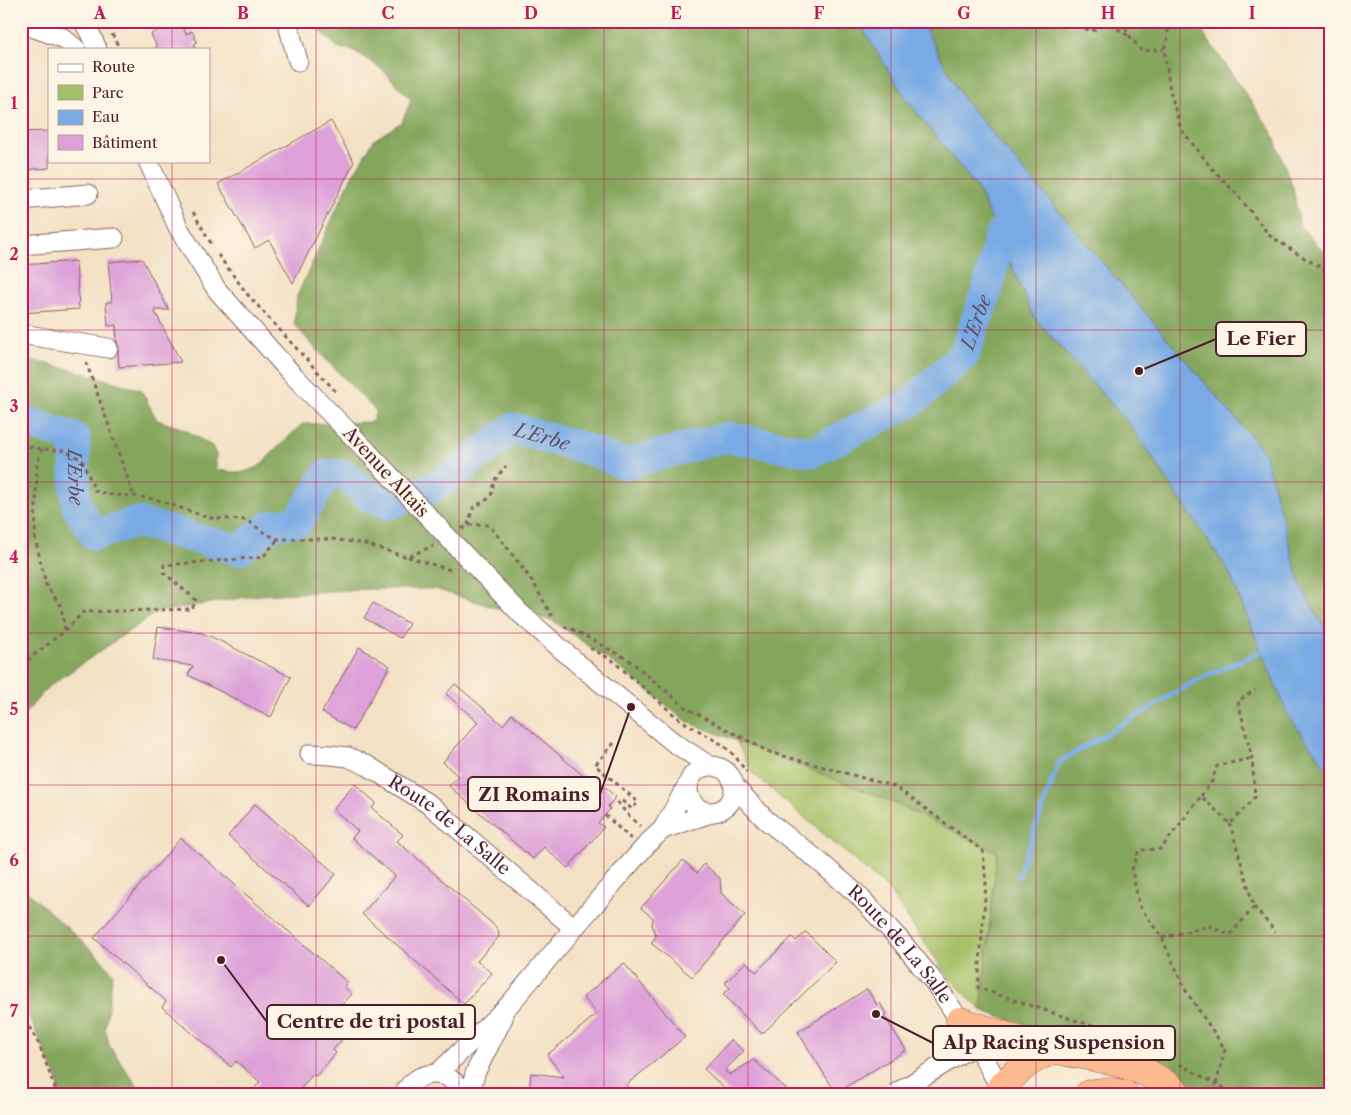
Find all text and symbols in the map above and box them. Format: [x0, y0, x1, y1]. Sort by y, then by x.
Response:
text: A [93, 3, 107, 23]
text: B [237, 3, 249, 23]
text: C [382, 3, 394, 23]
text: D [524, 3, 538, 23]
text: E [670, 3, 682, 23]
text: F [814, 3, 825, 23]
text: G [957, 3, 971, 23]
text: H [1101, 3, 1115, 23]
text: I [1249, 3, 1256, 23]
legend [48, 48, 210, 162]
text: Route [92, 57, 135, 76]
text: Parc [92, 83, 124, 102]
text: 1 [10, 93, 18, 113]
text: Eau [92, 107, 120, 126]
text: Bâtiment [92, 133, 158, 152]
text: 2 [9, 244, 19, 264]
water label: L'Erbe [955, 291, 997, 354]
callout: Le Fier [1216, 322, 1306, 356]
text: Le Fier [1226, 327, 1296, 350]
text: 3 [9, 396, 19, 416]
water label: L'Erbe [510, 417, 573, 456]
street label: Avenue Altaïs [338, 421, 434, 522]
water label: L'Erbe [63, 447, 88, 507]
text: 4 [9, 547, 19, 567]
text: 5 [10, 699, 19, 719]
street label: Route de La Salle [384, 771, 515, 880]
callout: ZI Romains [468, 777, 600, 811]
text: ZI Romains [478, 783, 590, 806]
text: 6 [9, 850, 19, 870]
street label: Route de La Salle [843, 880, 956, 1008]
text: 7 [10, 1001, 19, 1021]
callout: Centre de tri postal [267, 1005, 475, 1039]
text: Centre de tri postal [277, 1010, 466, 1033]
callout: Alp Racing Suspension [933, 1026, 1175, 1060]
text: Alp Racing Suspension [942, 1031, 1165, 1054]

